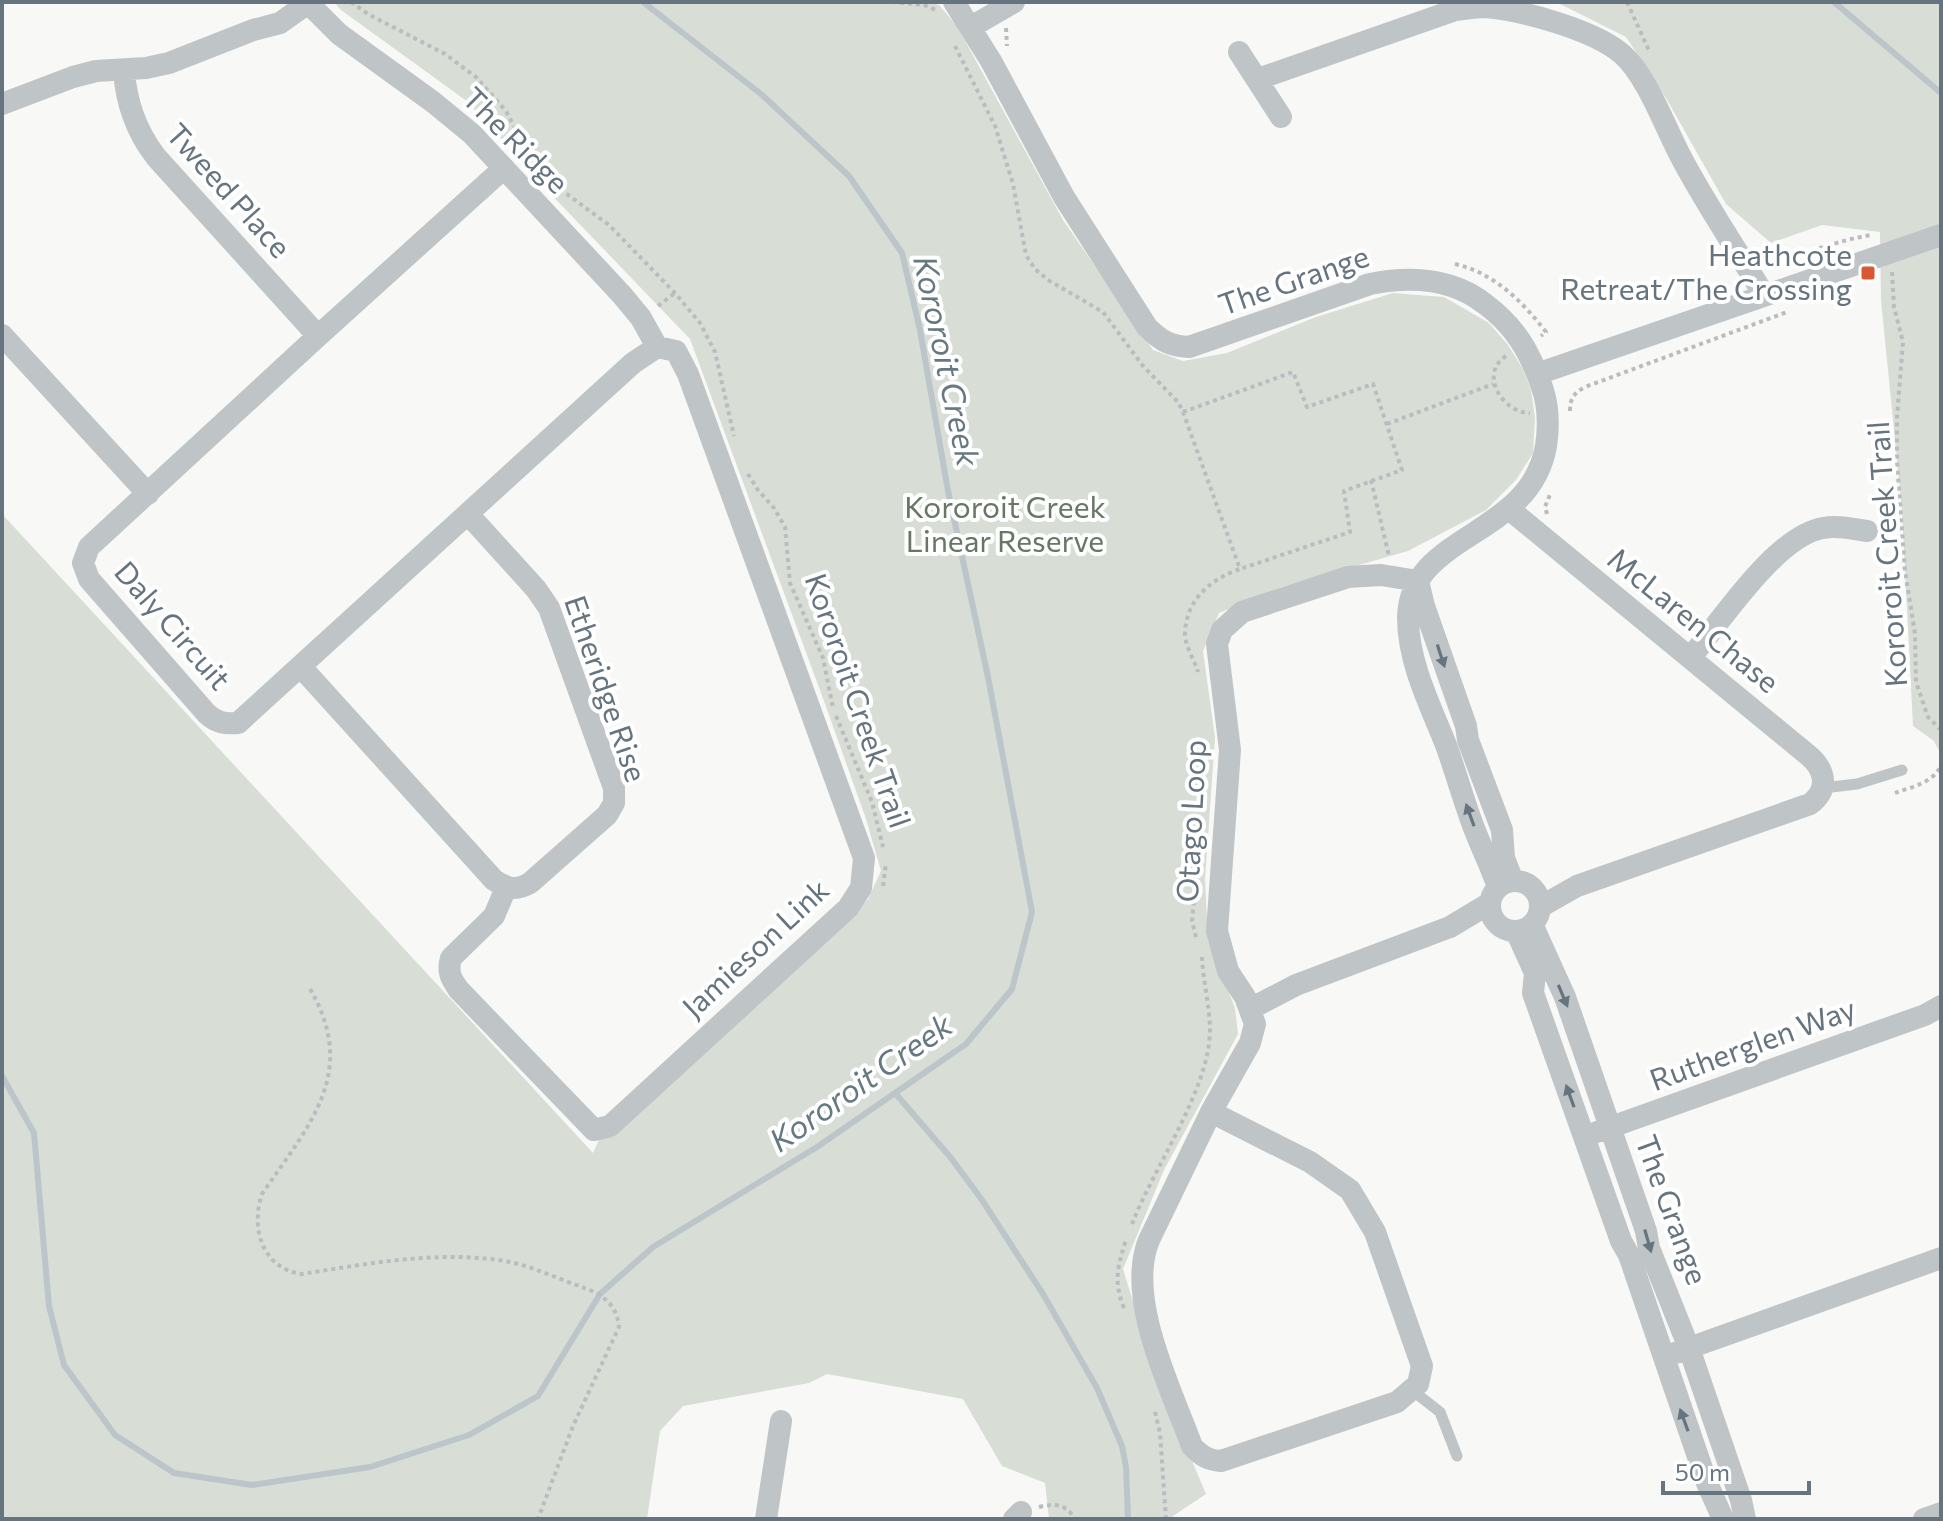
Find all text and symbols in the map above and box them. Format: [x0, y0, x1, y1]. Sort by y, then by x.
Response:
street label: The Ridge [456, 78, 578, 200]
street label: Tweed Place [160, 114, 300, 264]
place label: Heathcote Retreat/The Crossing [1560, 235, 1852, 306]
street label: The Grange [1213, 236, 1373, 322]
water label: Kororoit Creek [906, 252, 990, 470]
marker: Heathcote Retreat/The Crossing [1859, 264, 1877, 282]
street label: Kororoit Creek Trail [1858, 420, 1913, 688]
park label: Kororoit Creek Linear Reserve [904, 487, 1106, 558]
street label: McLaren Chase [1602, 539, 1788, 699]
street label: Daly Circuit [108, 553, 240, 696]
street label: Kororoit Creek Trail [798, 568, 920, 832]
street label: Etheridge Rise [558, 590, 657, 786]
one-way arrow [1436, 644, 1448, 668]
street label: Otago Loop [1167, 739, 1212, 903]
one-way arrow [1463, 803, 1475, 827]
street label: Jamieson Link [673, 870, 835, 1024]
one-way arrow [1557, 984, 1570, 1008]
street label: Rutherglen Way [1644, 988, 1860, 1097]
water label: Kororoit Creek [761, 1003, 960, 1159]
one-way arrow [1564, 1084, 1576, 1108]
street label: The Grange [1629, 1129, 1717, 1289]
one-way arrow [1643, 1229, 1655, 1254]
one-way arrow [1678, 1408, 1690, 1432]
scale bar [1663, 1445, 1809, 1495]
text: 50 m [1675, 1457, 1730, 1486]

